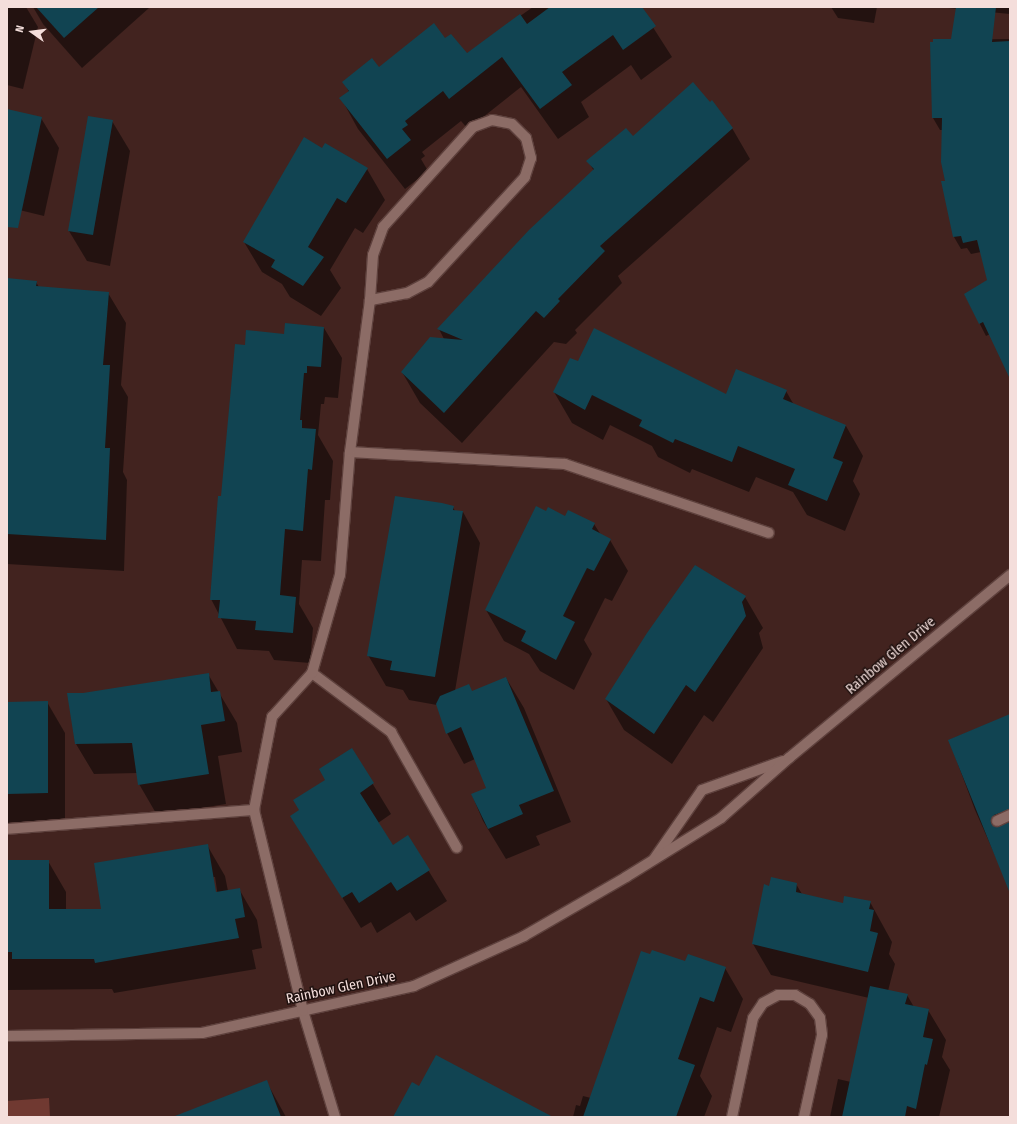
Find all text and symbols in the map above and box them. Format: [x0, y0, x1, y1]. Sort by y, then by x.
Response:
north arrow [12, 12, 52, 52]
text: N [13, 24, 27, 34]
street label: Rainbow Glen Drive [843, 614, 939, 698]
street label: Rainbow Glen Drive [285, 968, 397, 1008]

